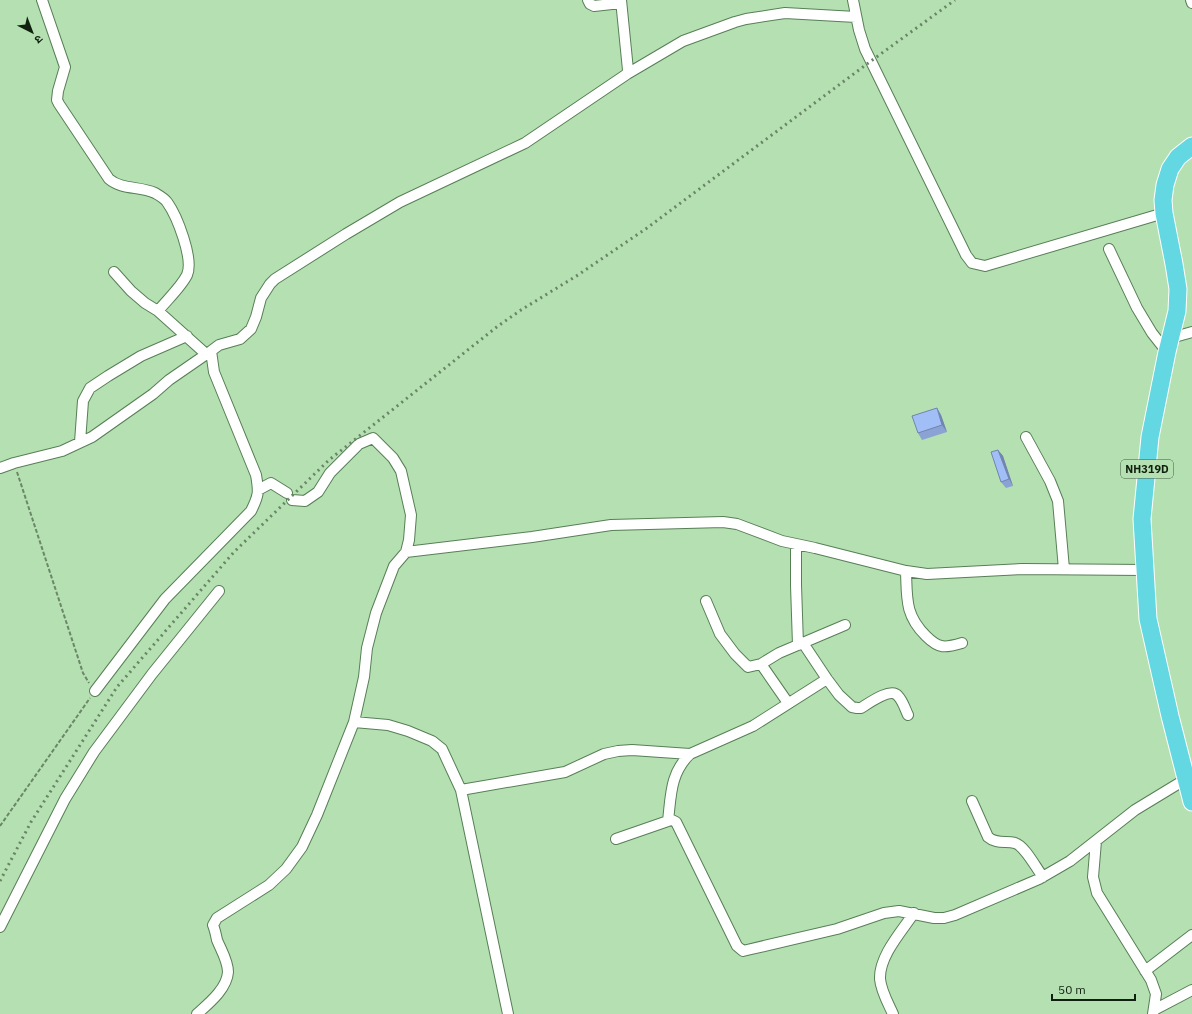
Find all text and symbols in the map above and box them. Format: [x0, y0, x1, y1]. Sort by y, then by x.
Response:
north arrow [12, 12, 52, 52]
text: उ [31, 32, 46, 47]
road number: NH319D [1121, 460, 1173, 478]
scale bar [1052, 976, 1135, 1002]
text: 50 m [1058, 982, 1086, 997]

